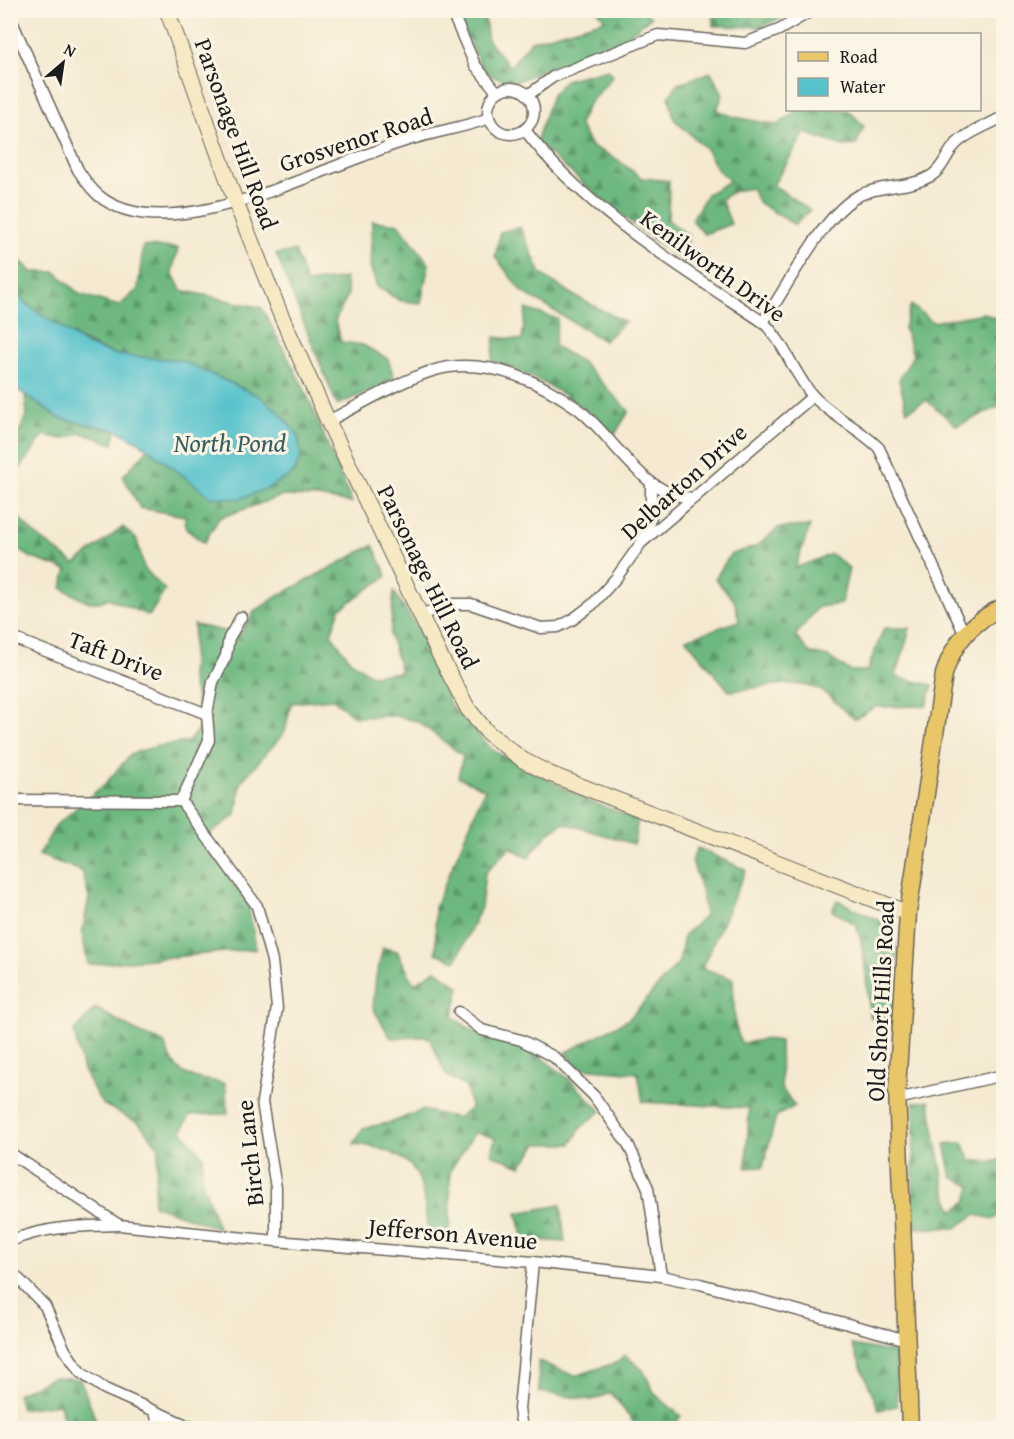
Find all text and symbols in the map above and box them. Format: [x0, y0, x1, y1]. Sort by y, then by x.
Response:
north arrow [33, 33, 93, 93]
street label: Parsonage Hill Road [186, 33, 287, 234]
legend [786, 33, 981, 111]
text: N [60, 37, 81, 63]
text: Road [840, 43, 878, 70]
text: Water [840, 73, 886, 100]
street label: Grosvenor Road [275, 98, 437, 181]
street label: Kenilworth Drive [633, 201, 793, 330]
street label: Delbarton Drive [613, 415, 755, 548]
water label: North Pond [173, 423, 286, 462]
street label: Parsonage Hill Road [369, 479, 488, 675]
street label: Taft Drive [64, 621, 169, 690]
street label: Old Short Hills Road [858, 899, 903, 1103]
street label: Birch Lane [227, 1098, 272, 1208]
street label: Jefferson Avenue [364, 1208, 539, 1258]

